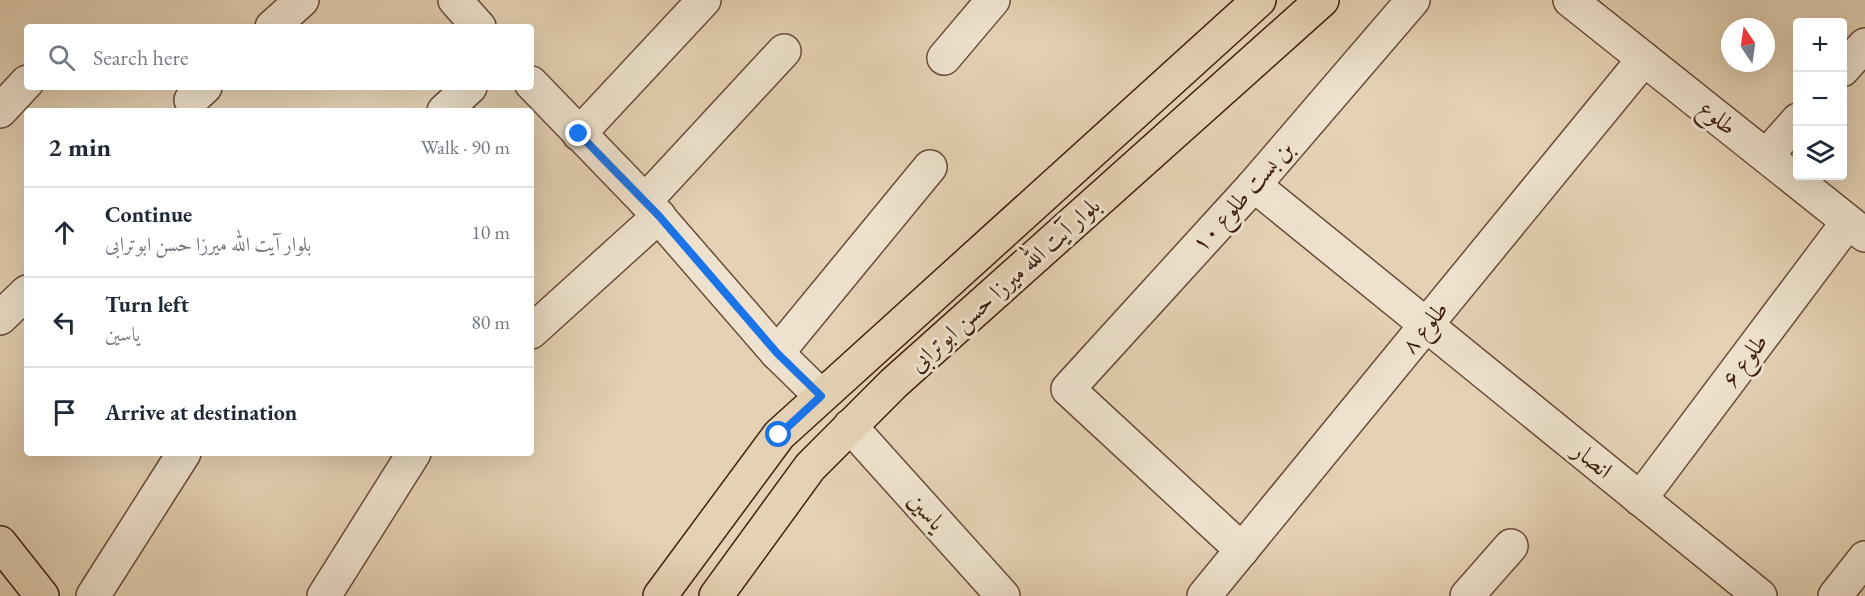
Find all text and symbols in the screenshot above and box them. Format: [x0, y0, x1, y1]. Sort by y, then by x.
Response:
north arrow [1721, 18, 1775, 72]
map controls [1793, 18, 1847, 180]
button: + [1793, 18, 1847, 72]
search box [24, 24, 534, 90]
icon: search [45, 41, 78, 74]
text: Search here [93, 43, 188, 72]
button: − [1793, 72, 1847, 126]
street label: طلوع [1689, 92, 1743, 146]
route end [565, 120, 591, 146]
button: layers [1793, 126, 1847, 180]
text: 2 min [48, 130, 111, 164]
text: Walk · 90 m [421, 134, 510, 160]
street label: بن بست طلوع ۱۰ [1184, 134, 1304, 261]
street label: بلوار آیت الله میرزا حسن ابوترابی [900, 187, 1108, 380]
text: Continue [105, 200, 192, 229]
icon: ahead [48, 216, 81, 249]
text: 10 m [471, 219, 510, 245]
text: بلوار آیت الله میرزا حسن ابوترابی [105, 231, 311, 257]
text: Turn left [105, 290, 189, 319]
street label: طلوع ۸ [1393, 294, 1459, 363]
icon: left [48, 306, 81, 339]
text: 80 m [471, 309, 510, 335]
text: یاسین [105, 321, 140, 347]
street label: طلوع ۶ [1714, 327, 1778, 396]
icon: arrive [48, 396, 81, 429]
text: Arrive at destination [105, 398, 297, 427]
route start [765, 421, 791, 447]
street label: انصار [1565, 433, 1619, 485]
street label: یاسین [901, 485, 954, 538]

